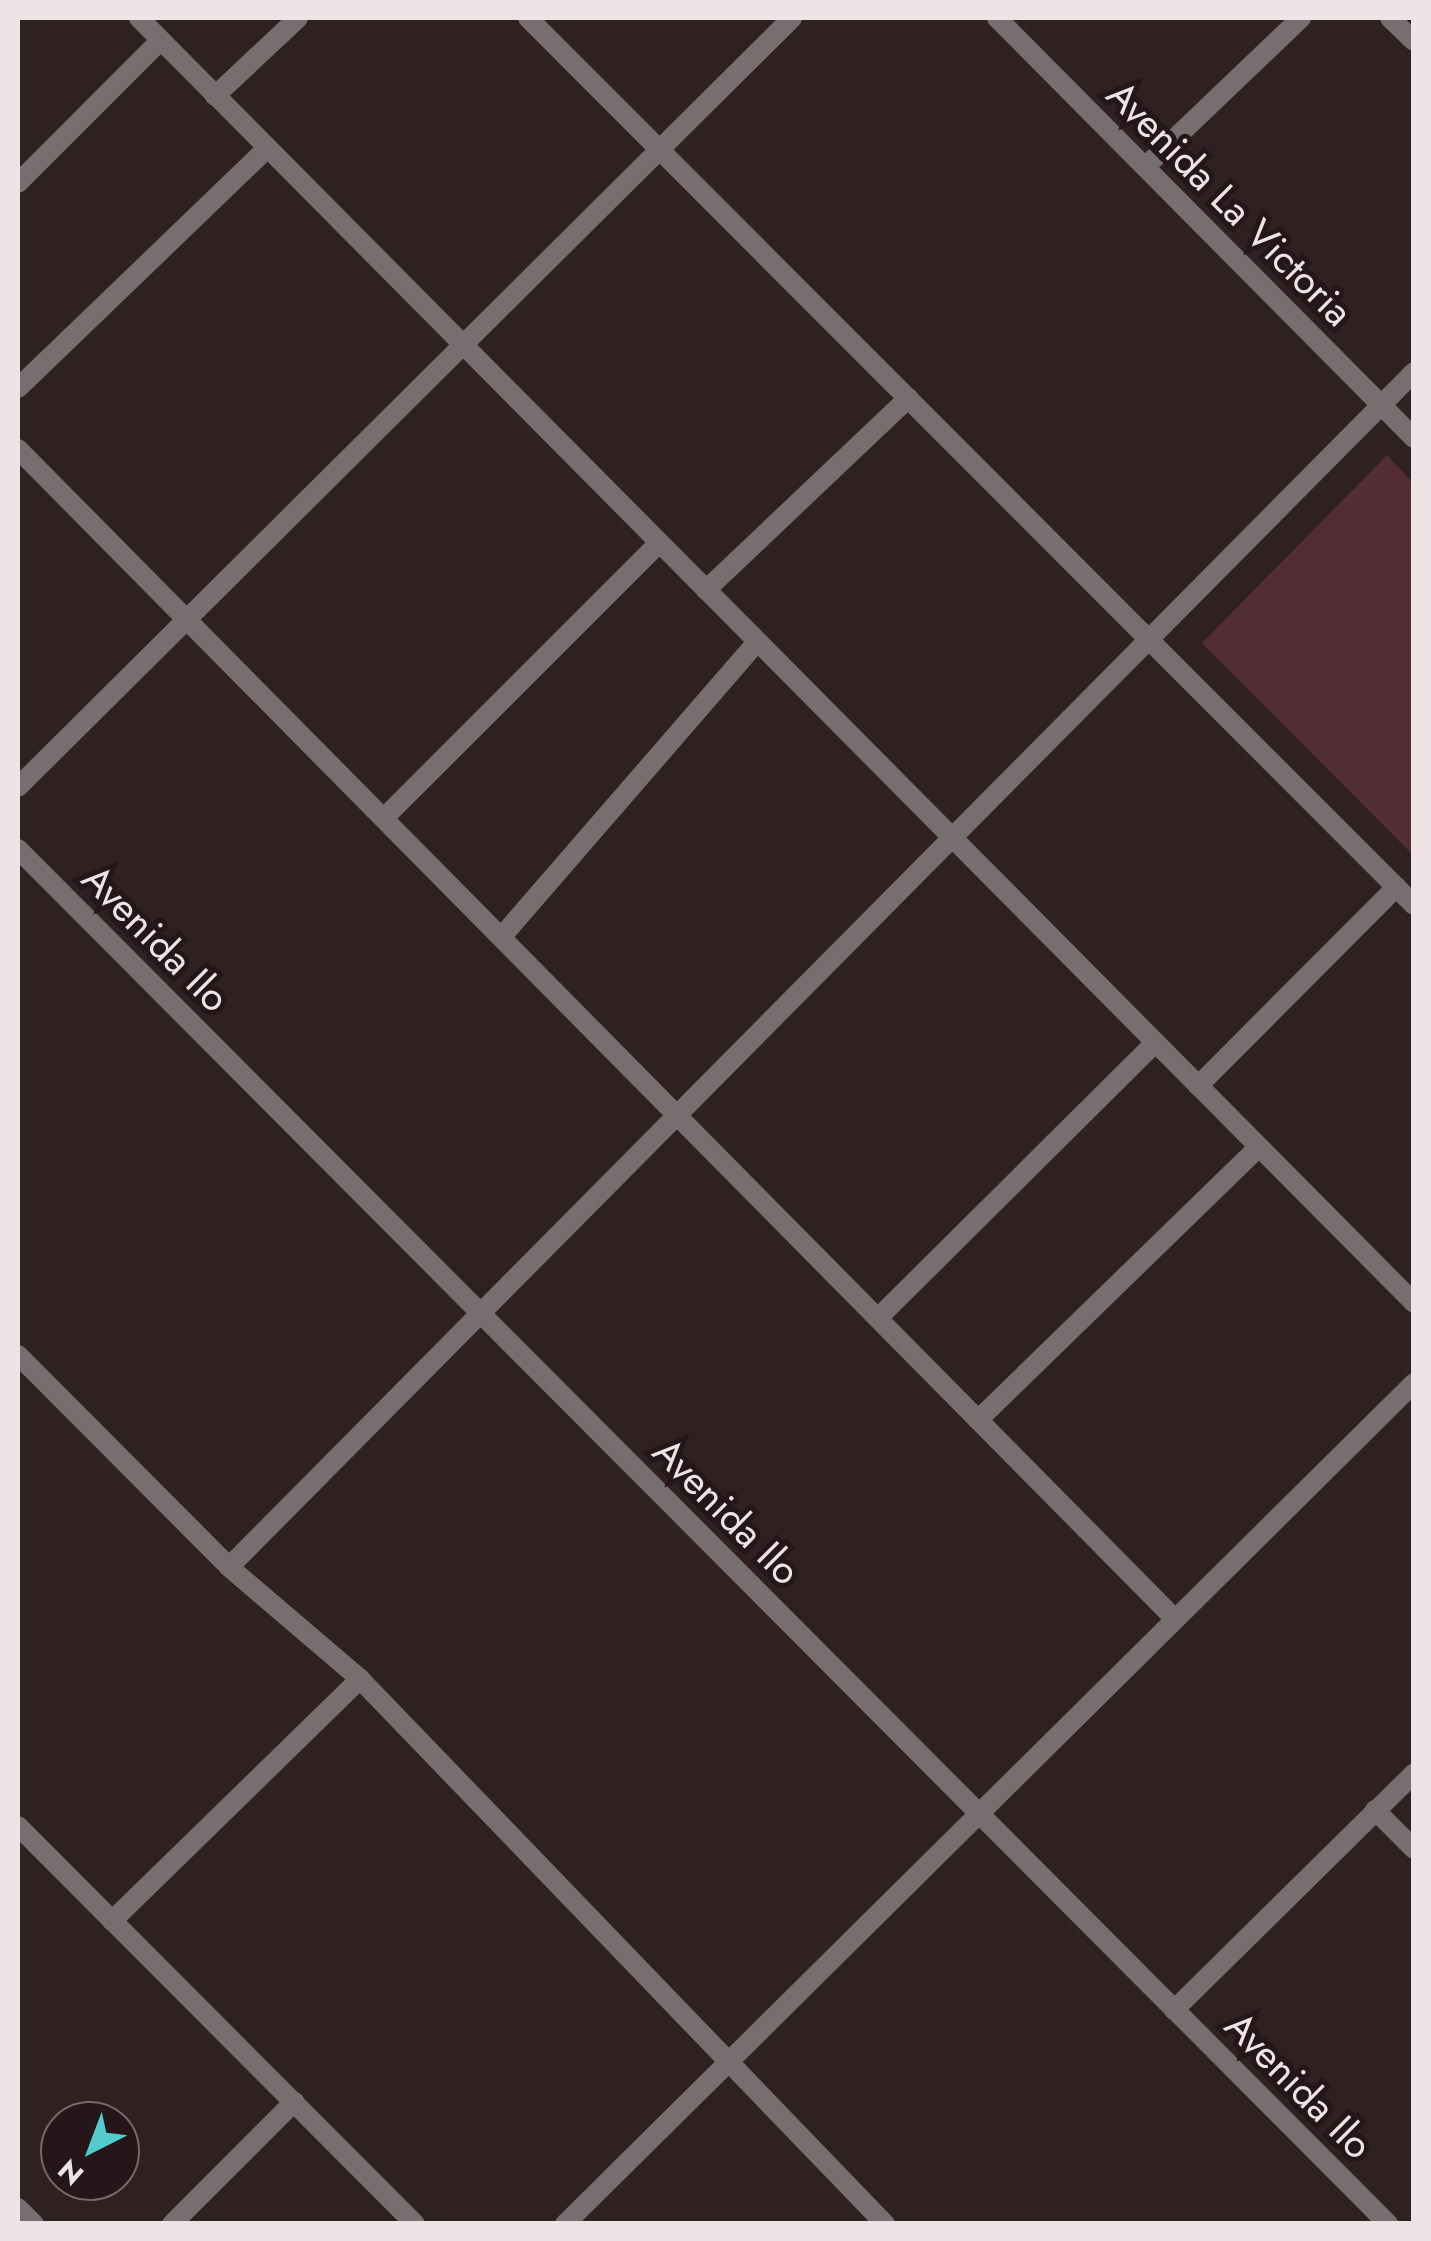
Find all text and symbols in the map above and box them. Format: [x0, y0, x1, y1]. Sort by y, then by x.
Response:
street label: Avenida La Victoria [1097, 70, 1363, 336]
street label: Avenida Ilo [72, 854, 240, 1022]
street label: Avenida Ilo [643, 1427, 811, 1595]
street label: Avenida Ilo [1215, 2001, 1383, 2169]
north arrow [40, 2101, 140, 2201]
text: N [49, 2150, 93, 2195]

